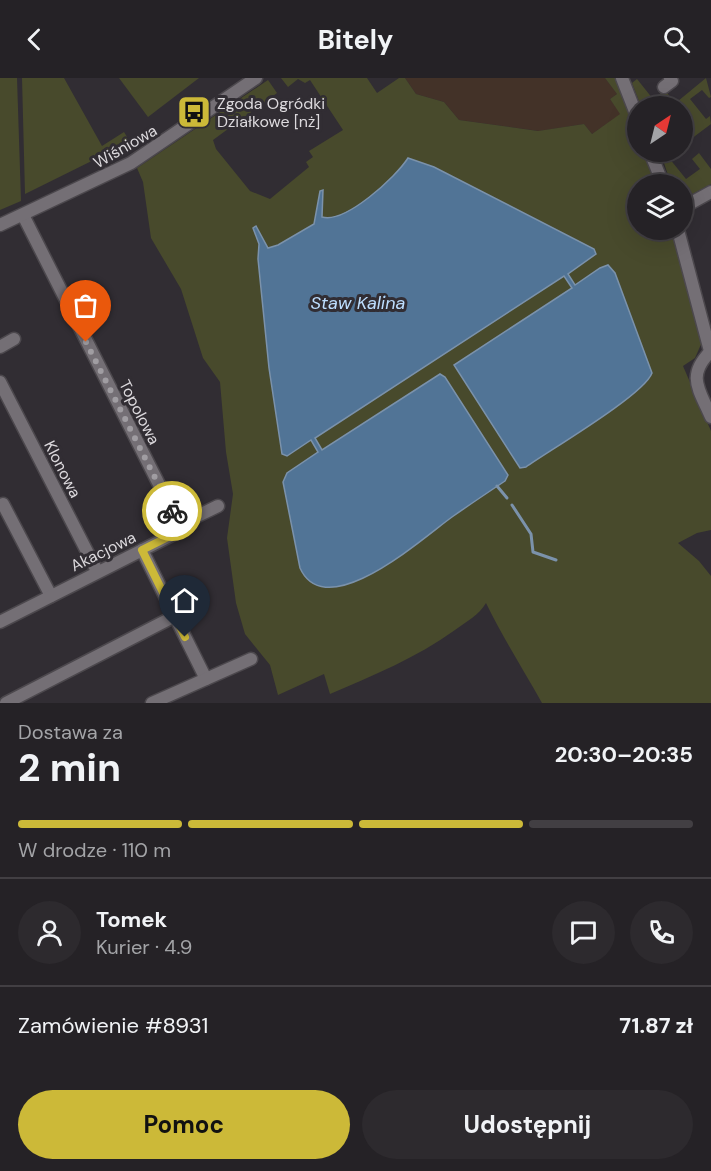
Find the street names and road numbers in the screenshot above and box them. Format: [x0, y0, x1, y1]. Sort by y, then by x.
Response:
street label: Wiśniowa [90, 120, 161, 173]
street label: Topolowa [114, 376, 165, 448]
street label: Klonowa [39, 437, 86, 501]
street label: Akacjowa [67, 527, 139, 576]

